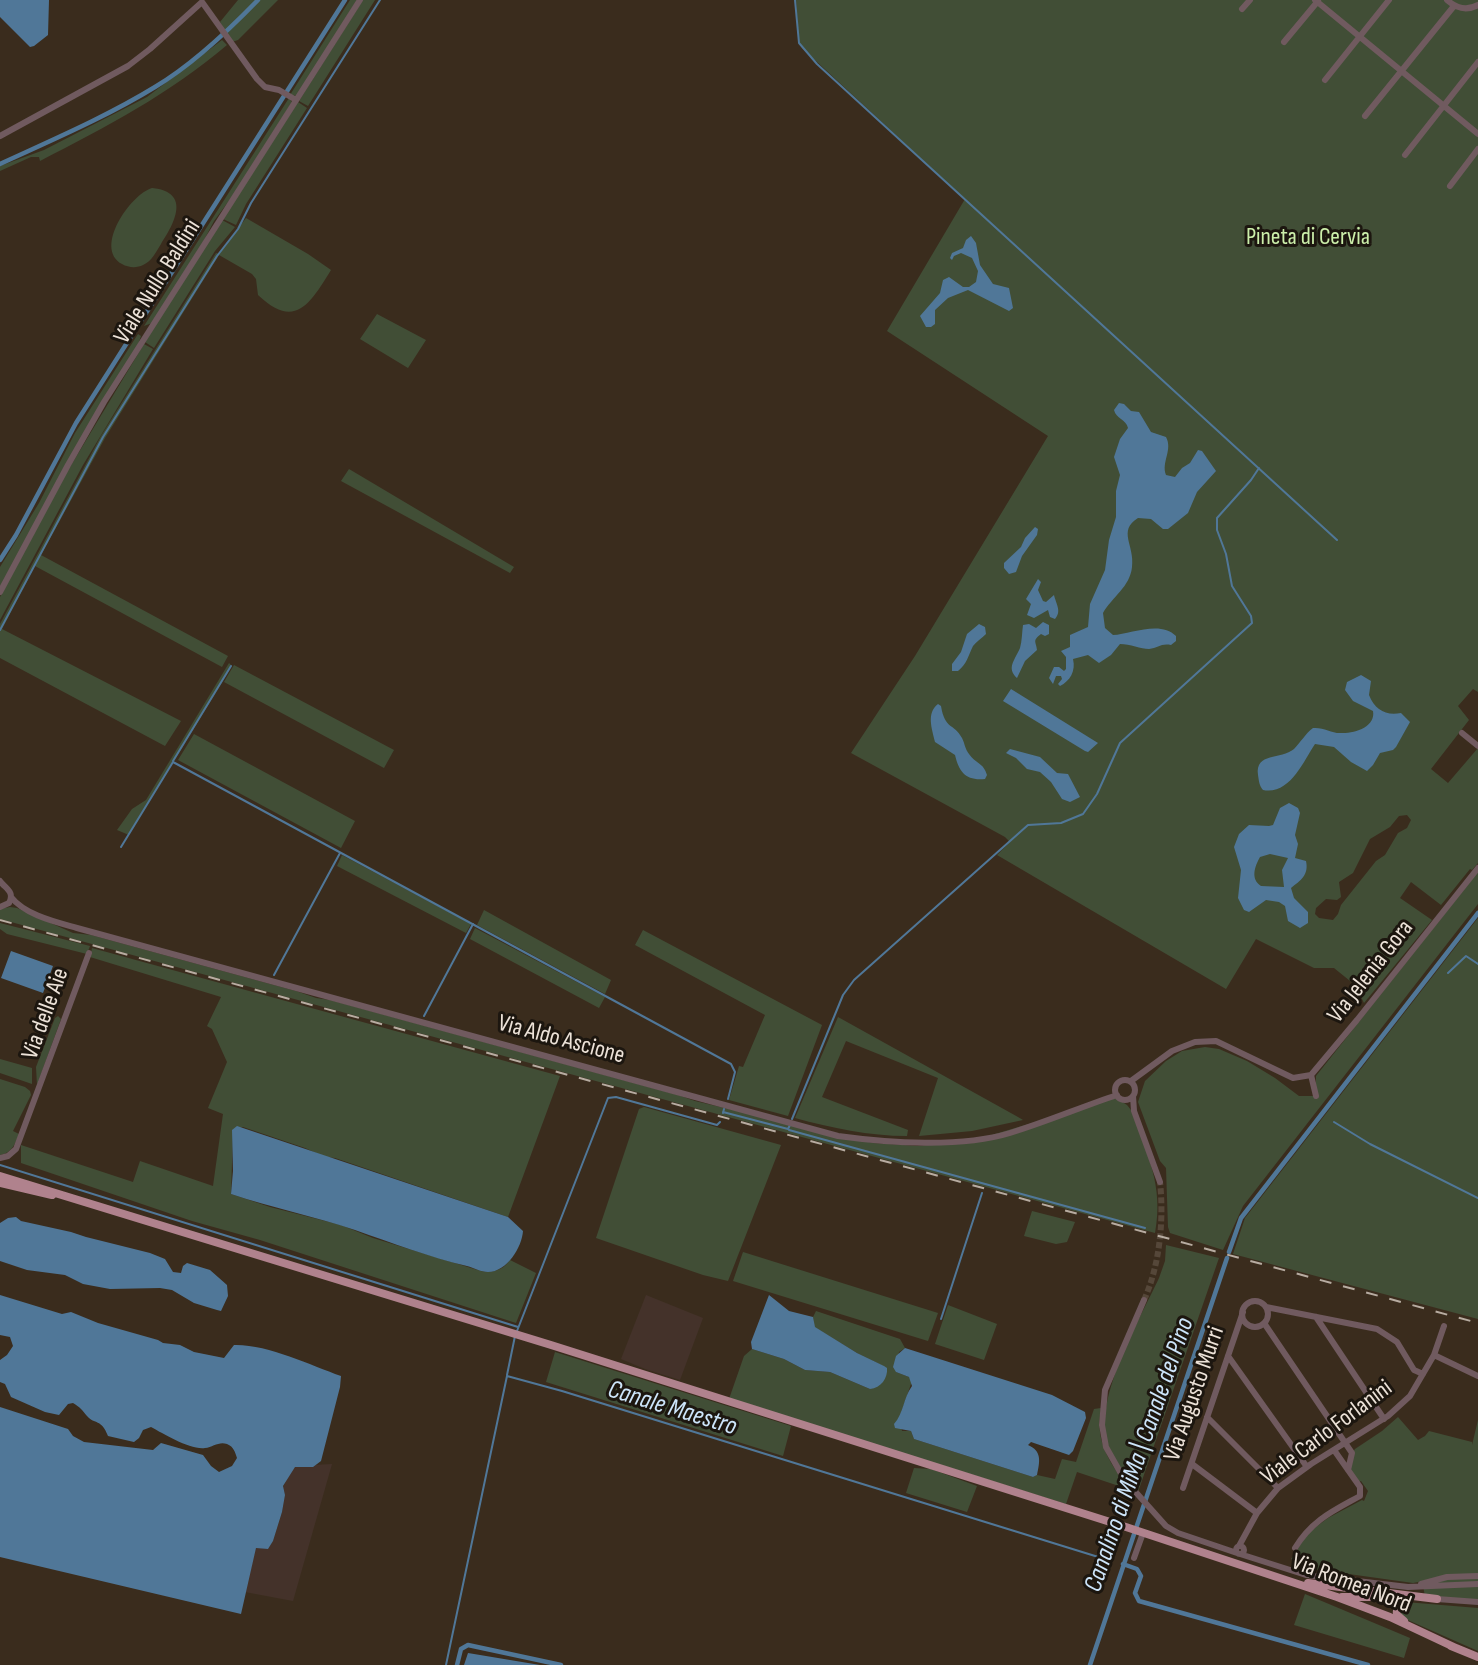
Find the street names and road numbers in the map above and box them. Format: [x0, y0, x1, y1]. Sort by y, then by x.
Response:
street label: Viale Nullo Baldini [108, 215, 208, 349]
street label: Via Jelenia Gora [1322, 915, 1420, 1029]
street label: Via delle Aie [16, 965, 76, 1063]
street label: Via Aldo Ascione [494, 1009, 628, 1071]
street label: Via Augusto Murri [1159, 1323, 1231, 1465]
street label: Viale Carlo Forlanini [1256, 1374, 1398, 1492]
street label: Via Romea Nord [1287, 1548, 1415, 1620]

